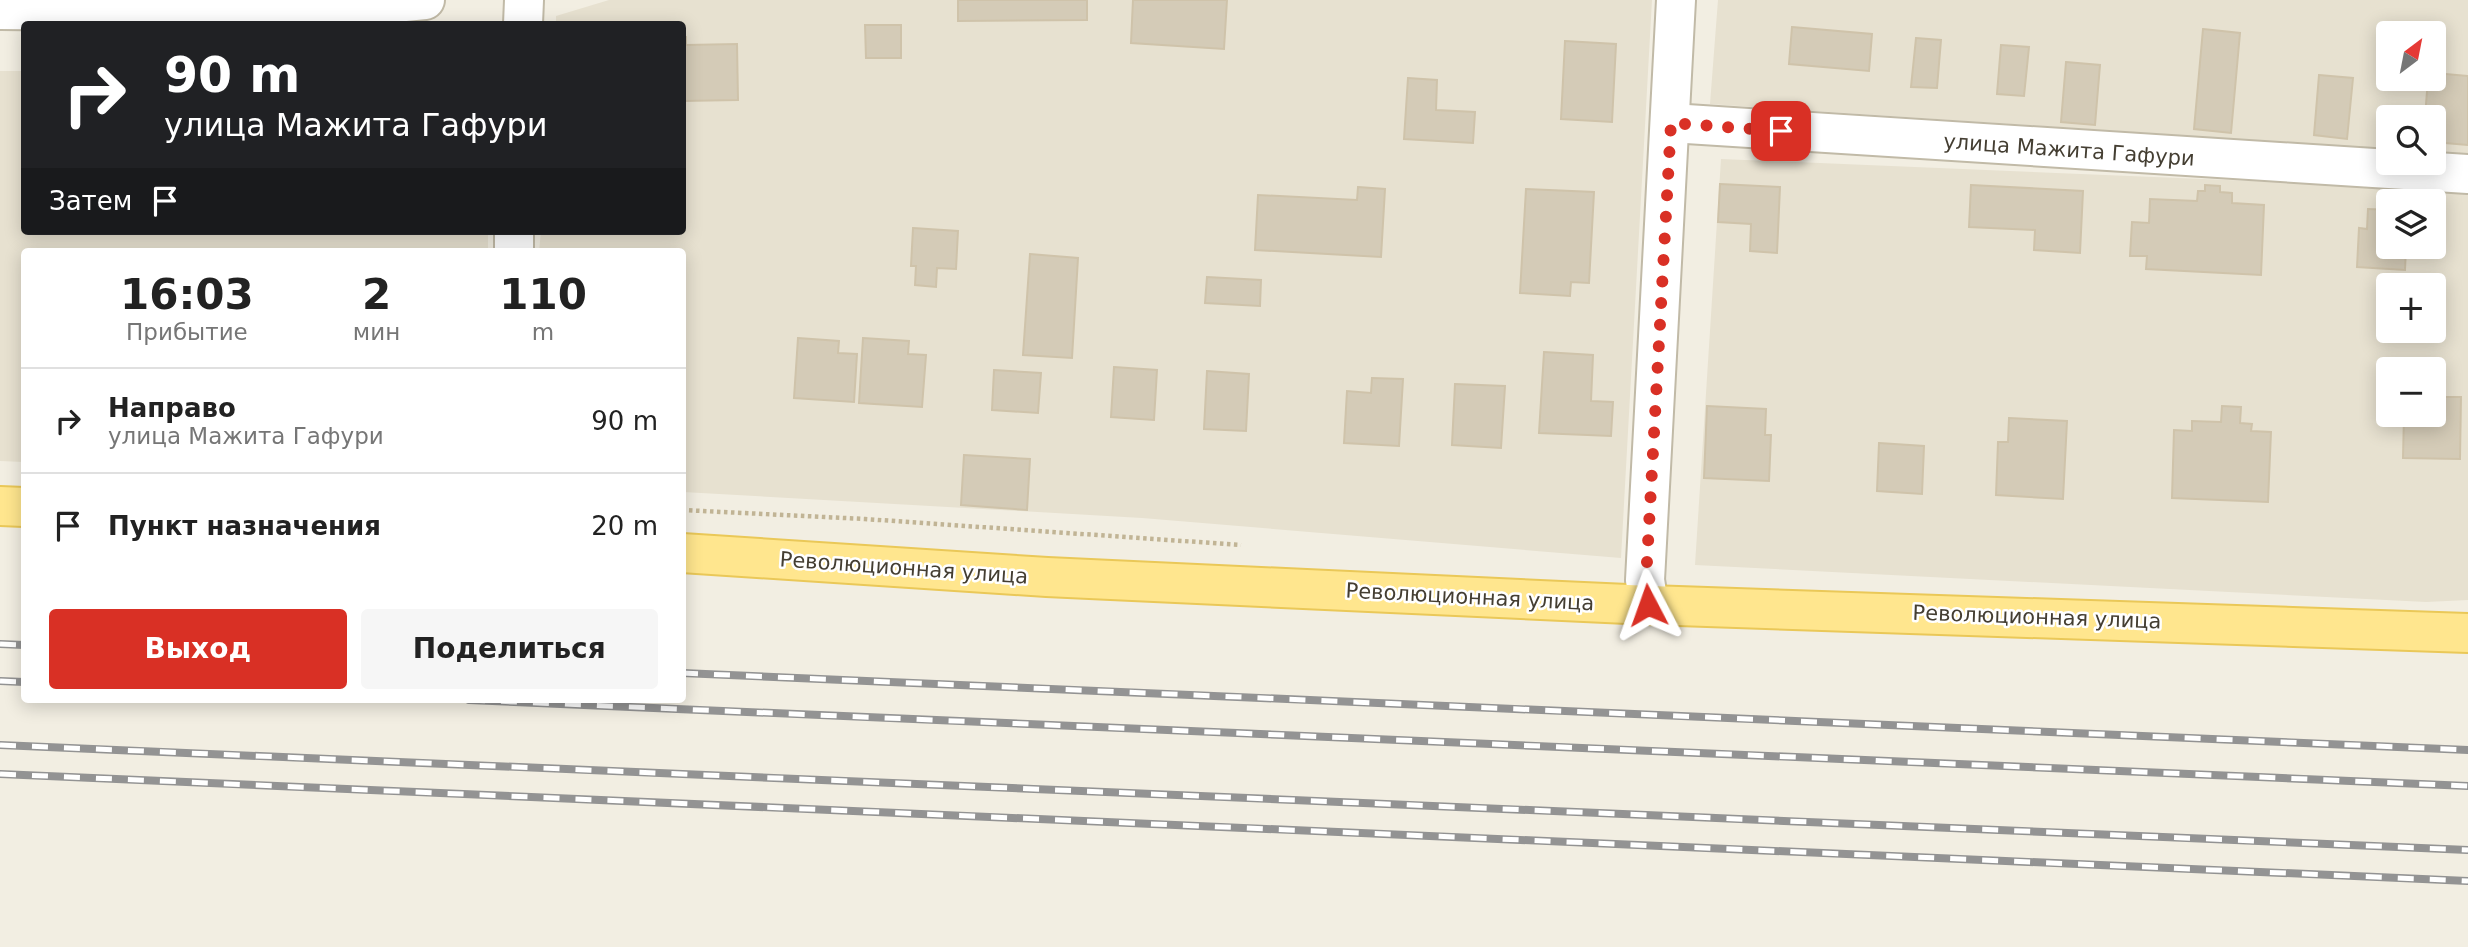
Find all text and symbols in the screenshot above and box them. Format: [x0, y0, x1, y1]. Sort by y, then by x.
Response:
north arrow [2376, 21, 2446, 91]
map controls [2376, 21, 2446, 427]
text: 90 m [164, 47, 300, 104]
icon: right [49, 49, 140, 140]
pin [1751, 101, 1811, 161]
button: search [2376, 105, 2446, 175]
text: улица Мажита Гафури [164, 106, 548, 144]
icon: arrive [1762, 112, 1800, 150]
street label: улица Мажита Гафури [1943, 129, 2195, 171]
icon: arrive [146, 182, 184, 220]
text: Затем [49, 186, 132, 216]
button: layers [2376, 189, 2446, 259]
text: 16:03 [120, 270, 254, 319]
text: 2 [362, 270, 391, 319]
text: 110 [499, 270, 587, 319]
button: + [2376, 273, 2446, 343]
text: Прибытие [126, 319, 248, 345]
text: мин [353, 319, 400, 345]
text: m [532, 319, 554, 345]
button: − [2376, 357, 2446, 427]
text: Направо [108, 393, 236, 423]
icon: right [49, 402, 87, 440]
text: 90 m [591, 406, 658, 436]
text: улица Мажита Гафури [108, 423, 384, 449]
icon: arrive [49, 507, 87, 545]
text: Пункт назначения [108, 511, 381, 541]
text: 20 m [591, 511, 658, 541]
street label: Революционная улица [779, 547, 1029, 589]
position arrow [1611, 568, 1685, 642]
street label: Революционная улица [1345, 579, 1595, 615]
street label: Революционная улица [1912, 601, 2162, 633]
button: Выход [49, 609, 347, 689]
button: Поделиться [361, 609, 658, 689]

